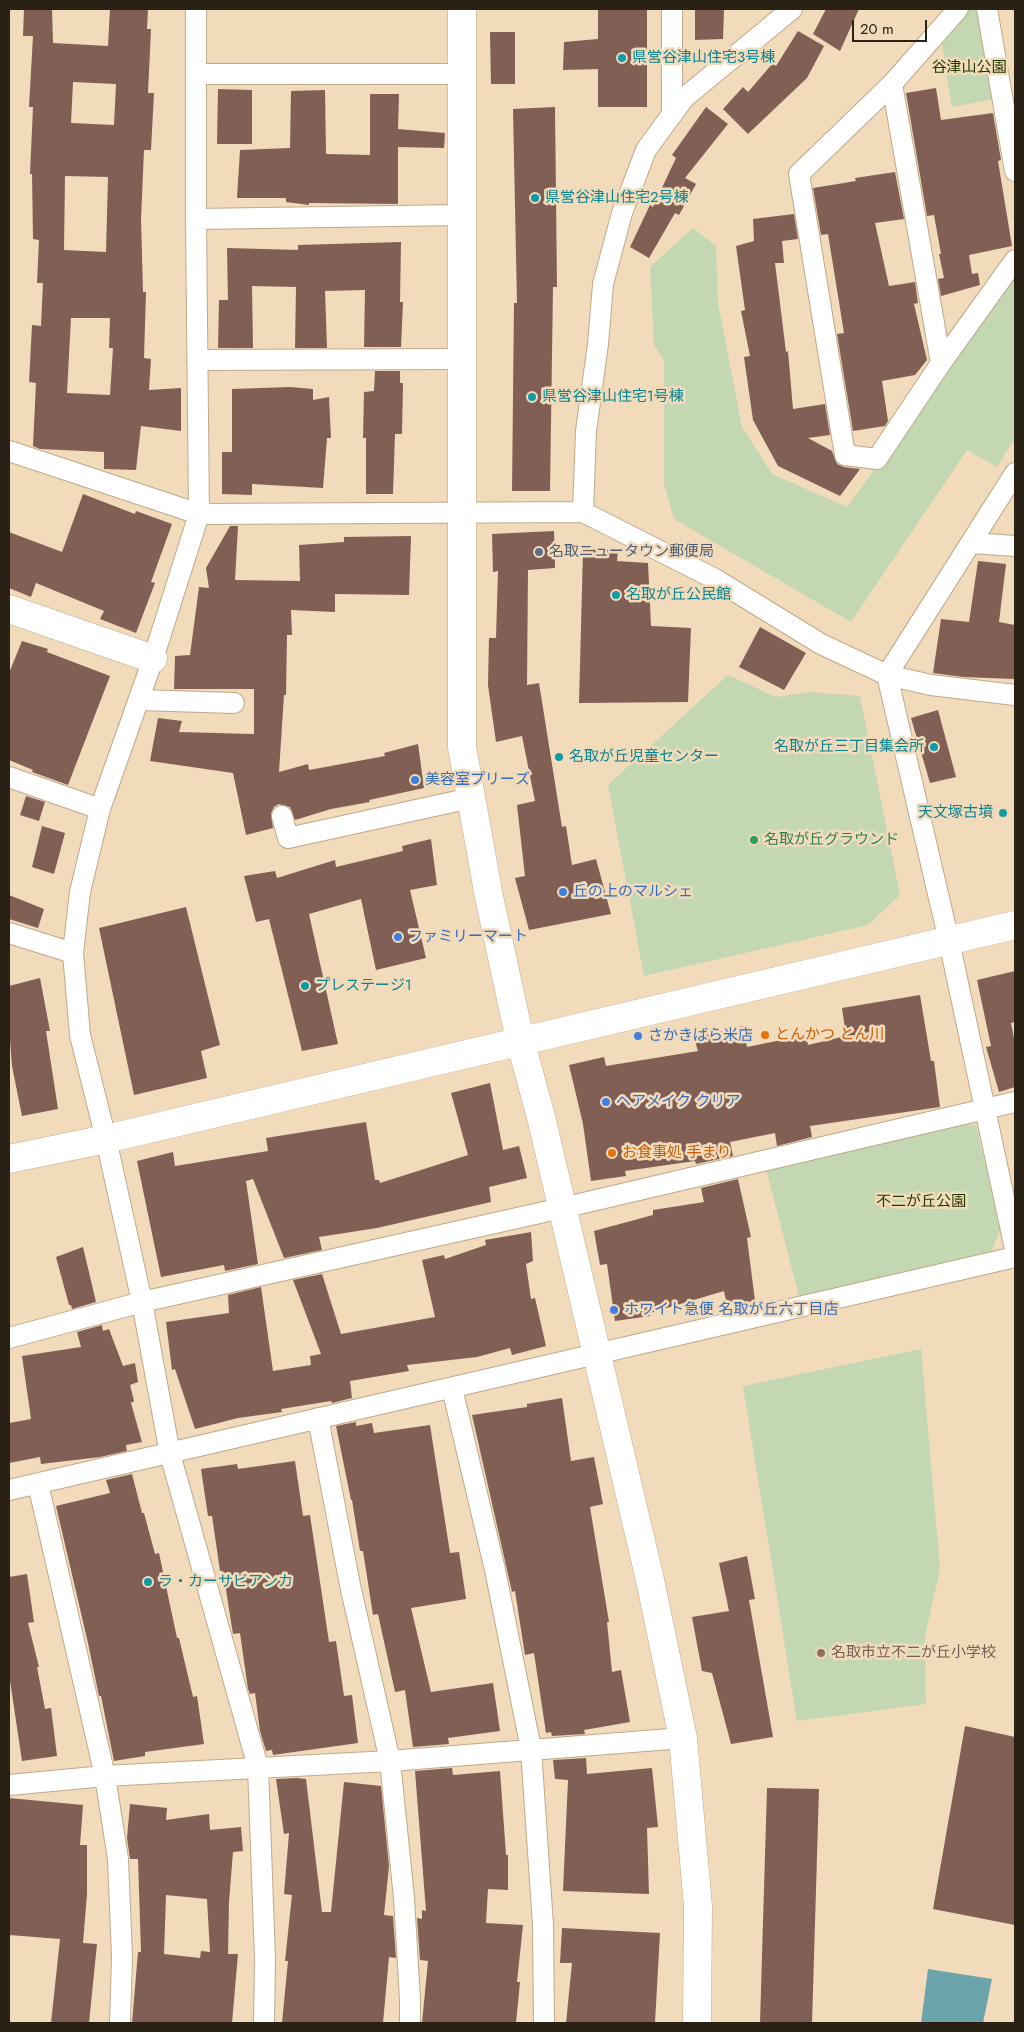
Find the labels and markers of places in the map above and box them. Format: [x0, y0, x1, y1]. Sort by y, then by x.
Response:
place label: 県営谷津山住宅3号棟 [632, 49, 775, 67]
marker: 県営谷津山住宅3号棟 [616, 52, 628, 64]
place label: 県営谷津山住宅2号棟 [545, 189, 689, 207]
marker: 県営谷津山住宅2号棟 [529, 192, 541, 204]
place label: 県営谷津山住宅1号棟 [542, 388, 684, 406]
marker: 県営谷津山住宅1号棟 [526, 391, 538, 403]
place label: 名取ニュータウン郵便局 [549, 543, 714, 561]
marker: 名取ニュータウン郵便局 [533, 546, 545, 558]
place label: 名取が丘公民館 [626, 586, 731, 604]
marker: 名取が丘公民館 [610, 589, 622, 601]
place label: 名取が丘三丁目集会所 [774, 738, 924, 756]
marker: 名取が丘三丁目集会所 [928, 741, 940, 753]
place label: 名取が丘児童センター [569, 748, 719, 766]
marker: 名取が丘児童センター [553, 751, 565, 763]
place label: 美容室プリーズ [425, 771, 530, 789]
marker: 美容室プリーズ [409, 774, 421, 786]
place label: 天文塚古墳 [918, 804, 993, 822]
marker: 天文塚古墳 [997, 807, 1009, 819]
place label: 名取が丘グラウンド [764, 831, 899, 849]
marker: 名取が丘グラウンド [748, 834, 760, 846]
place label: 丘の上のマルシェ [573, 883, 693, 901]
marker: 丘の上のマルシェ [557, 886, 569, 898]
place label: ファミリーマート [408, 928, 528, 946]
marker: ファミリーマート [392, 931, 404, 943]
place label: プレステージ1 [315, 977, 412, 995]
marker: プレステージ1 [299, 980, 311, 992]
place label: とんかつ とん川 [775, 1026, 884, 1044]
place label: さかきばら米店 [648, 1027, 753, 1045]
marker: とんかつ とん川 [759, 1029, 771, 1041]
marker: さかきばら米店 [632, 1030, 644, 1042]
place label: ヘアメイク クリア [616, 1093, 740, 1111]
marker: ヘアメイク クリア [600, 1096, 612, 1108]
place label: お食事処 手まり [622, 1144, 731, 1162]
marker: お食事処 手まり [606, 1147, 618, 1159]
place label: ホワイト急便 名取が丘六丁目店 [624, 1301, 838, 1319]
marker: ホワイト急便 名取が丘六丁目店 [608, 1304, 620, 1316]
place label: ラ・カーサビアンカ [158, 1573, 293, 1591]
marker: ラ・カーサビアンカ [142, 1576, 154, 1588]
place label: 名取市立不二が丘小学校 [831, 1644, 996, 1662]
marker: 名取市立不二が丘小学校 [815, 1647, 827, 1659]

